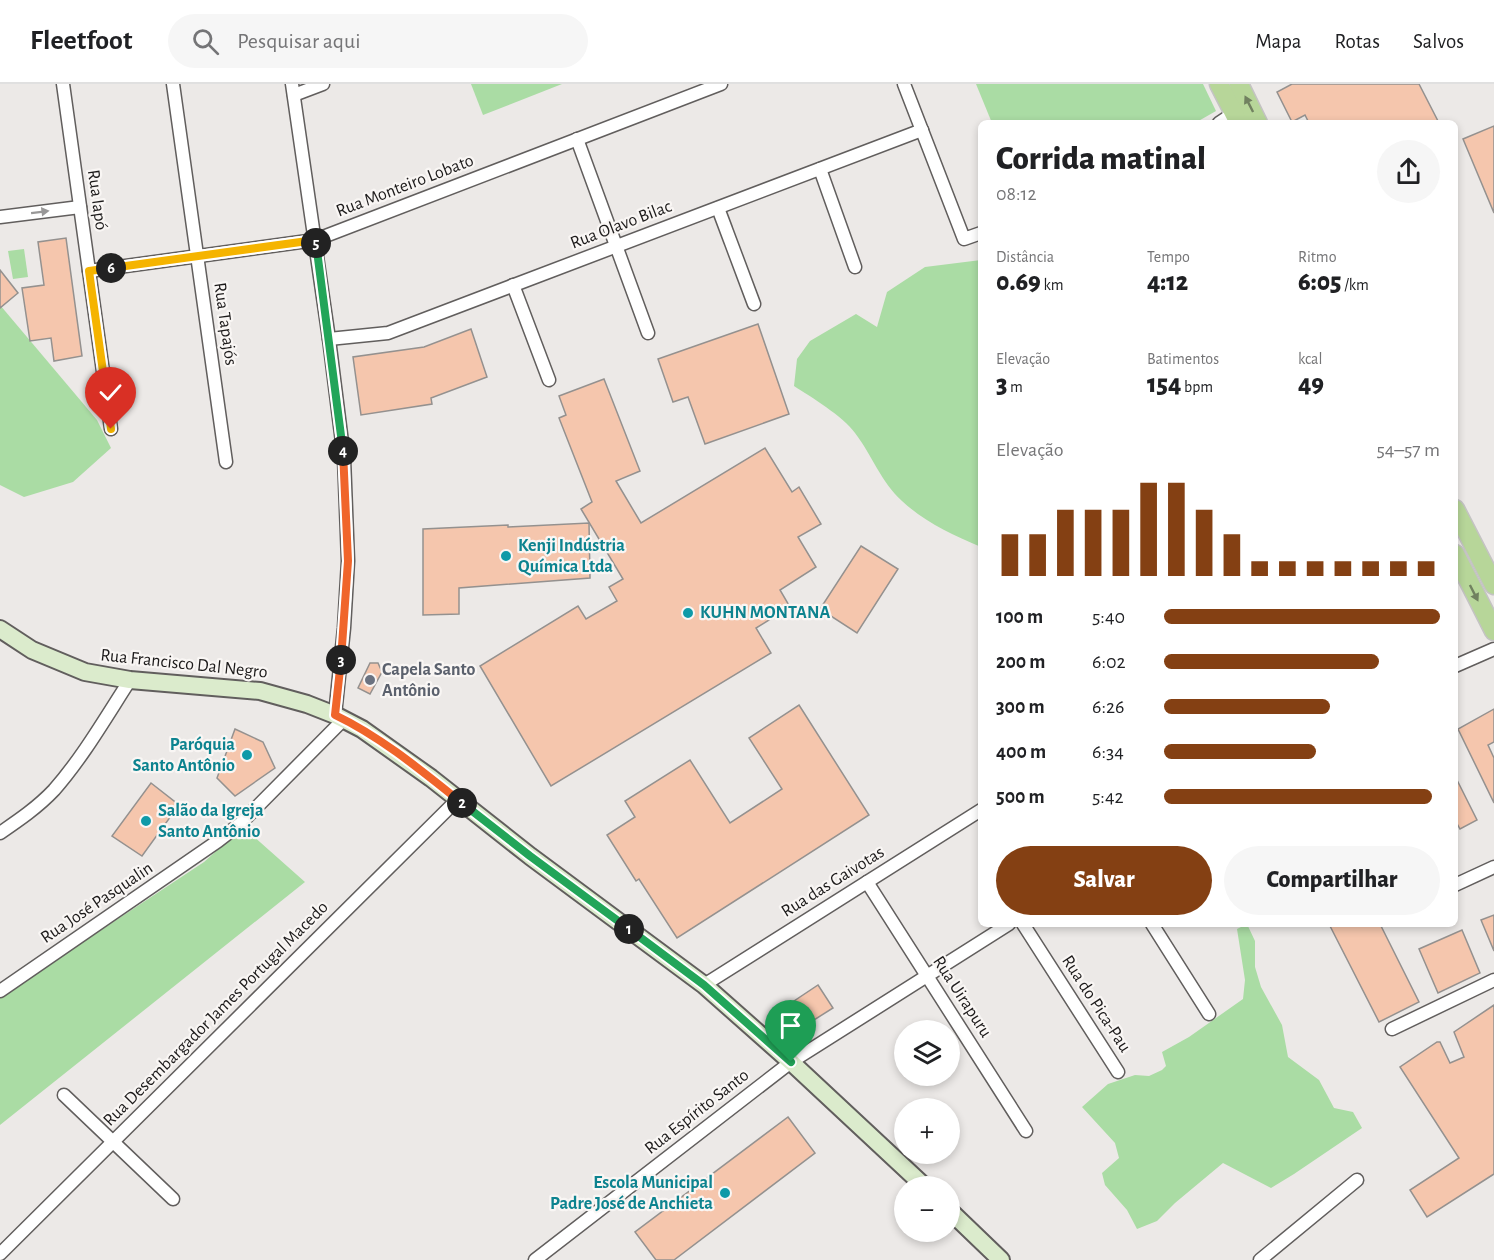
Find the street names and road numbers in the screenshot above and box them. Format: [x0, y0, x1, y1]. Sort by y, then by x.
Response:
street label: Rua Monteiro Lobato [334, 151, 476, 220]
street label: Rua Iapó [84, 169, 110, 232]
street label: Rua Olavo Bilac [568, 197, 674, 253]
street label: Rua Tapajós [210, 281, 240, 367]
street label: Rua Francisco Dal Negro [100, 646, 269, 682]
street label: Rua das Gaivotas [778, 843, 888, 921]
street label: Rua José Pasqualin [38, 859, 156, 947]
street label: Rua Desembargador James Portugal Macedo [100, 898, 332, 1130]
street label: Rua do Pica-Pau [1058, 952, 1134, 1056]
street label: Rua Uirapuru [929, 953, 995, 1041]
street label: Rua Espírito Santo [642, 1066, 752, 1158]

